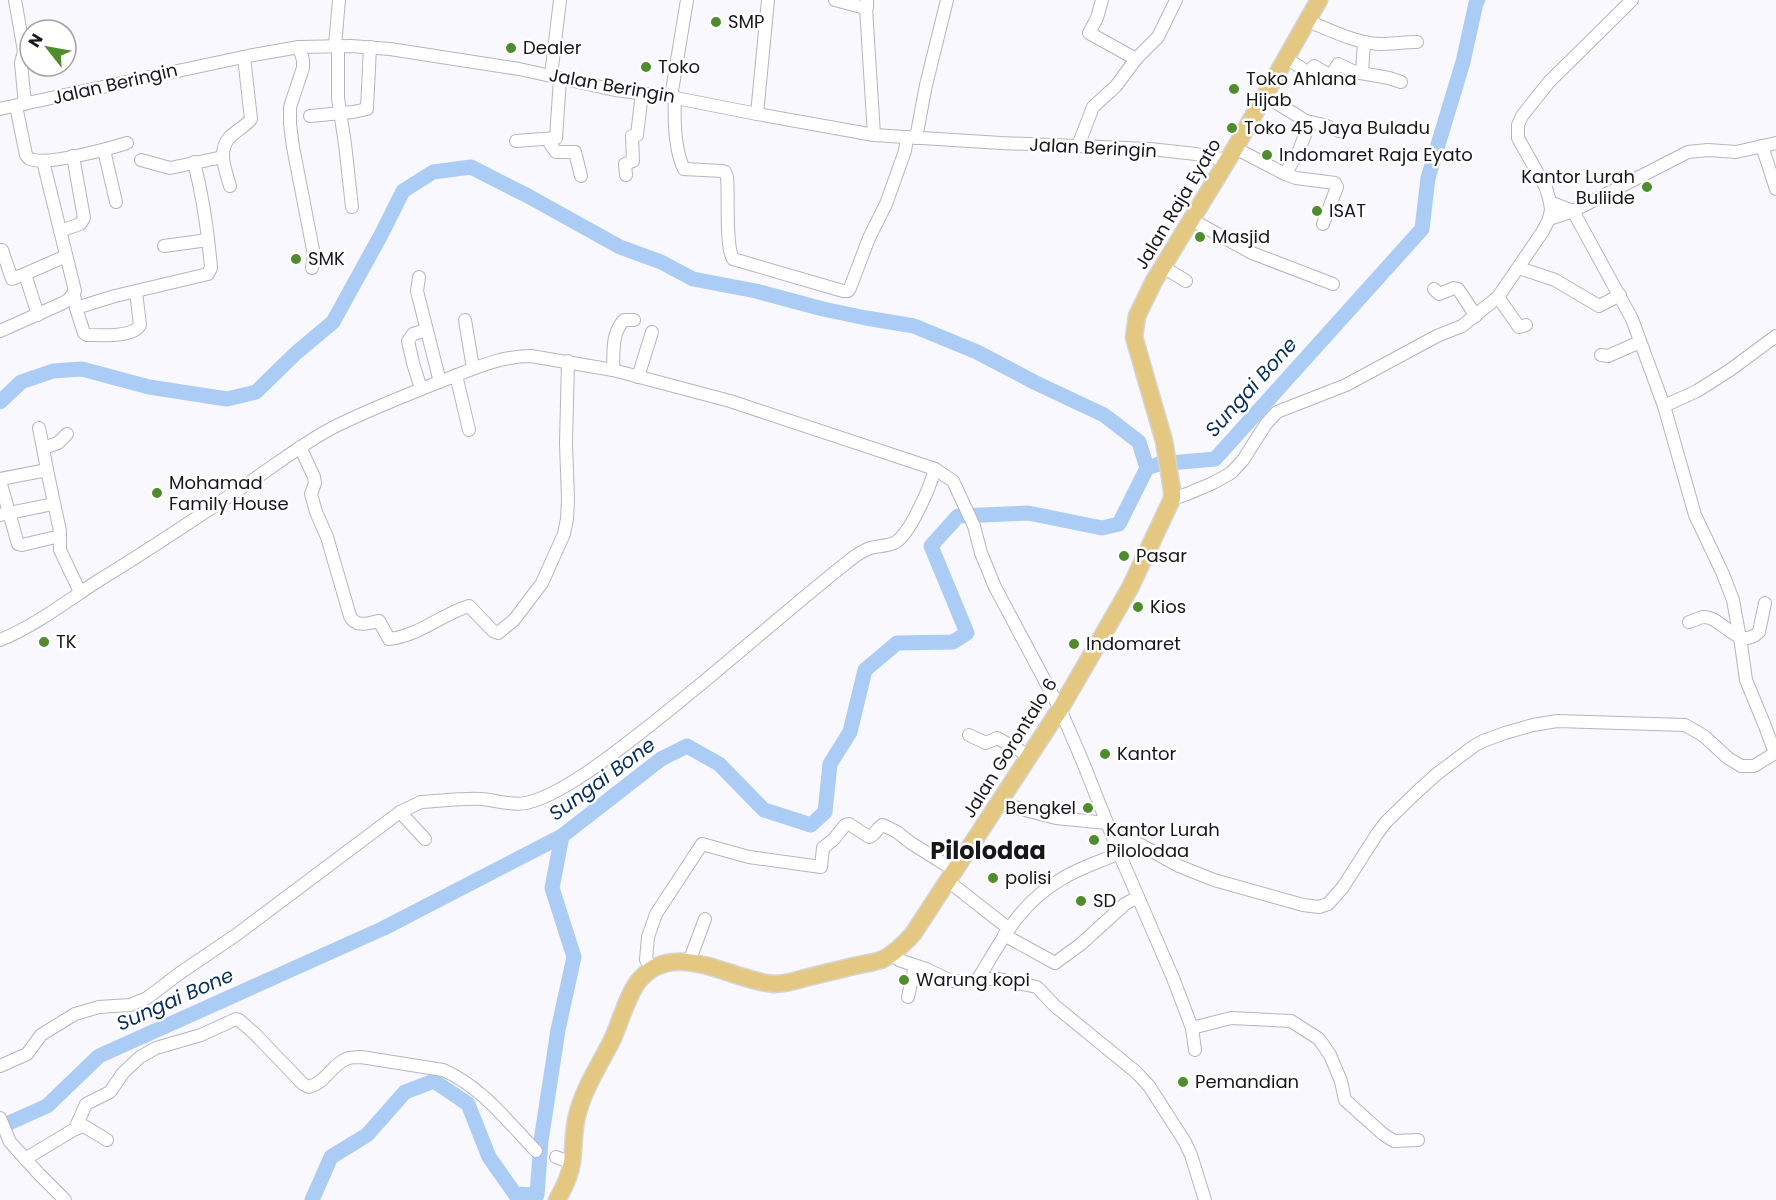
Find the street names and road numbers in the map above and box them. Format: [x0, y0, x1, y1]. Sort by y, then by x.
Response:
street label: Jalan Beringin [50, 57, 180, 110]
street label: Jalan Beringin [547, 62, 677, 109]
street label: Jalan Beringin [1029, 132, 1157, 163]
street label: Jalan Raja Eyato [1129, 134, 1227, 274]
street label: Jalan Gorontalo 6 [956, 673, 1063, 823]

